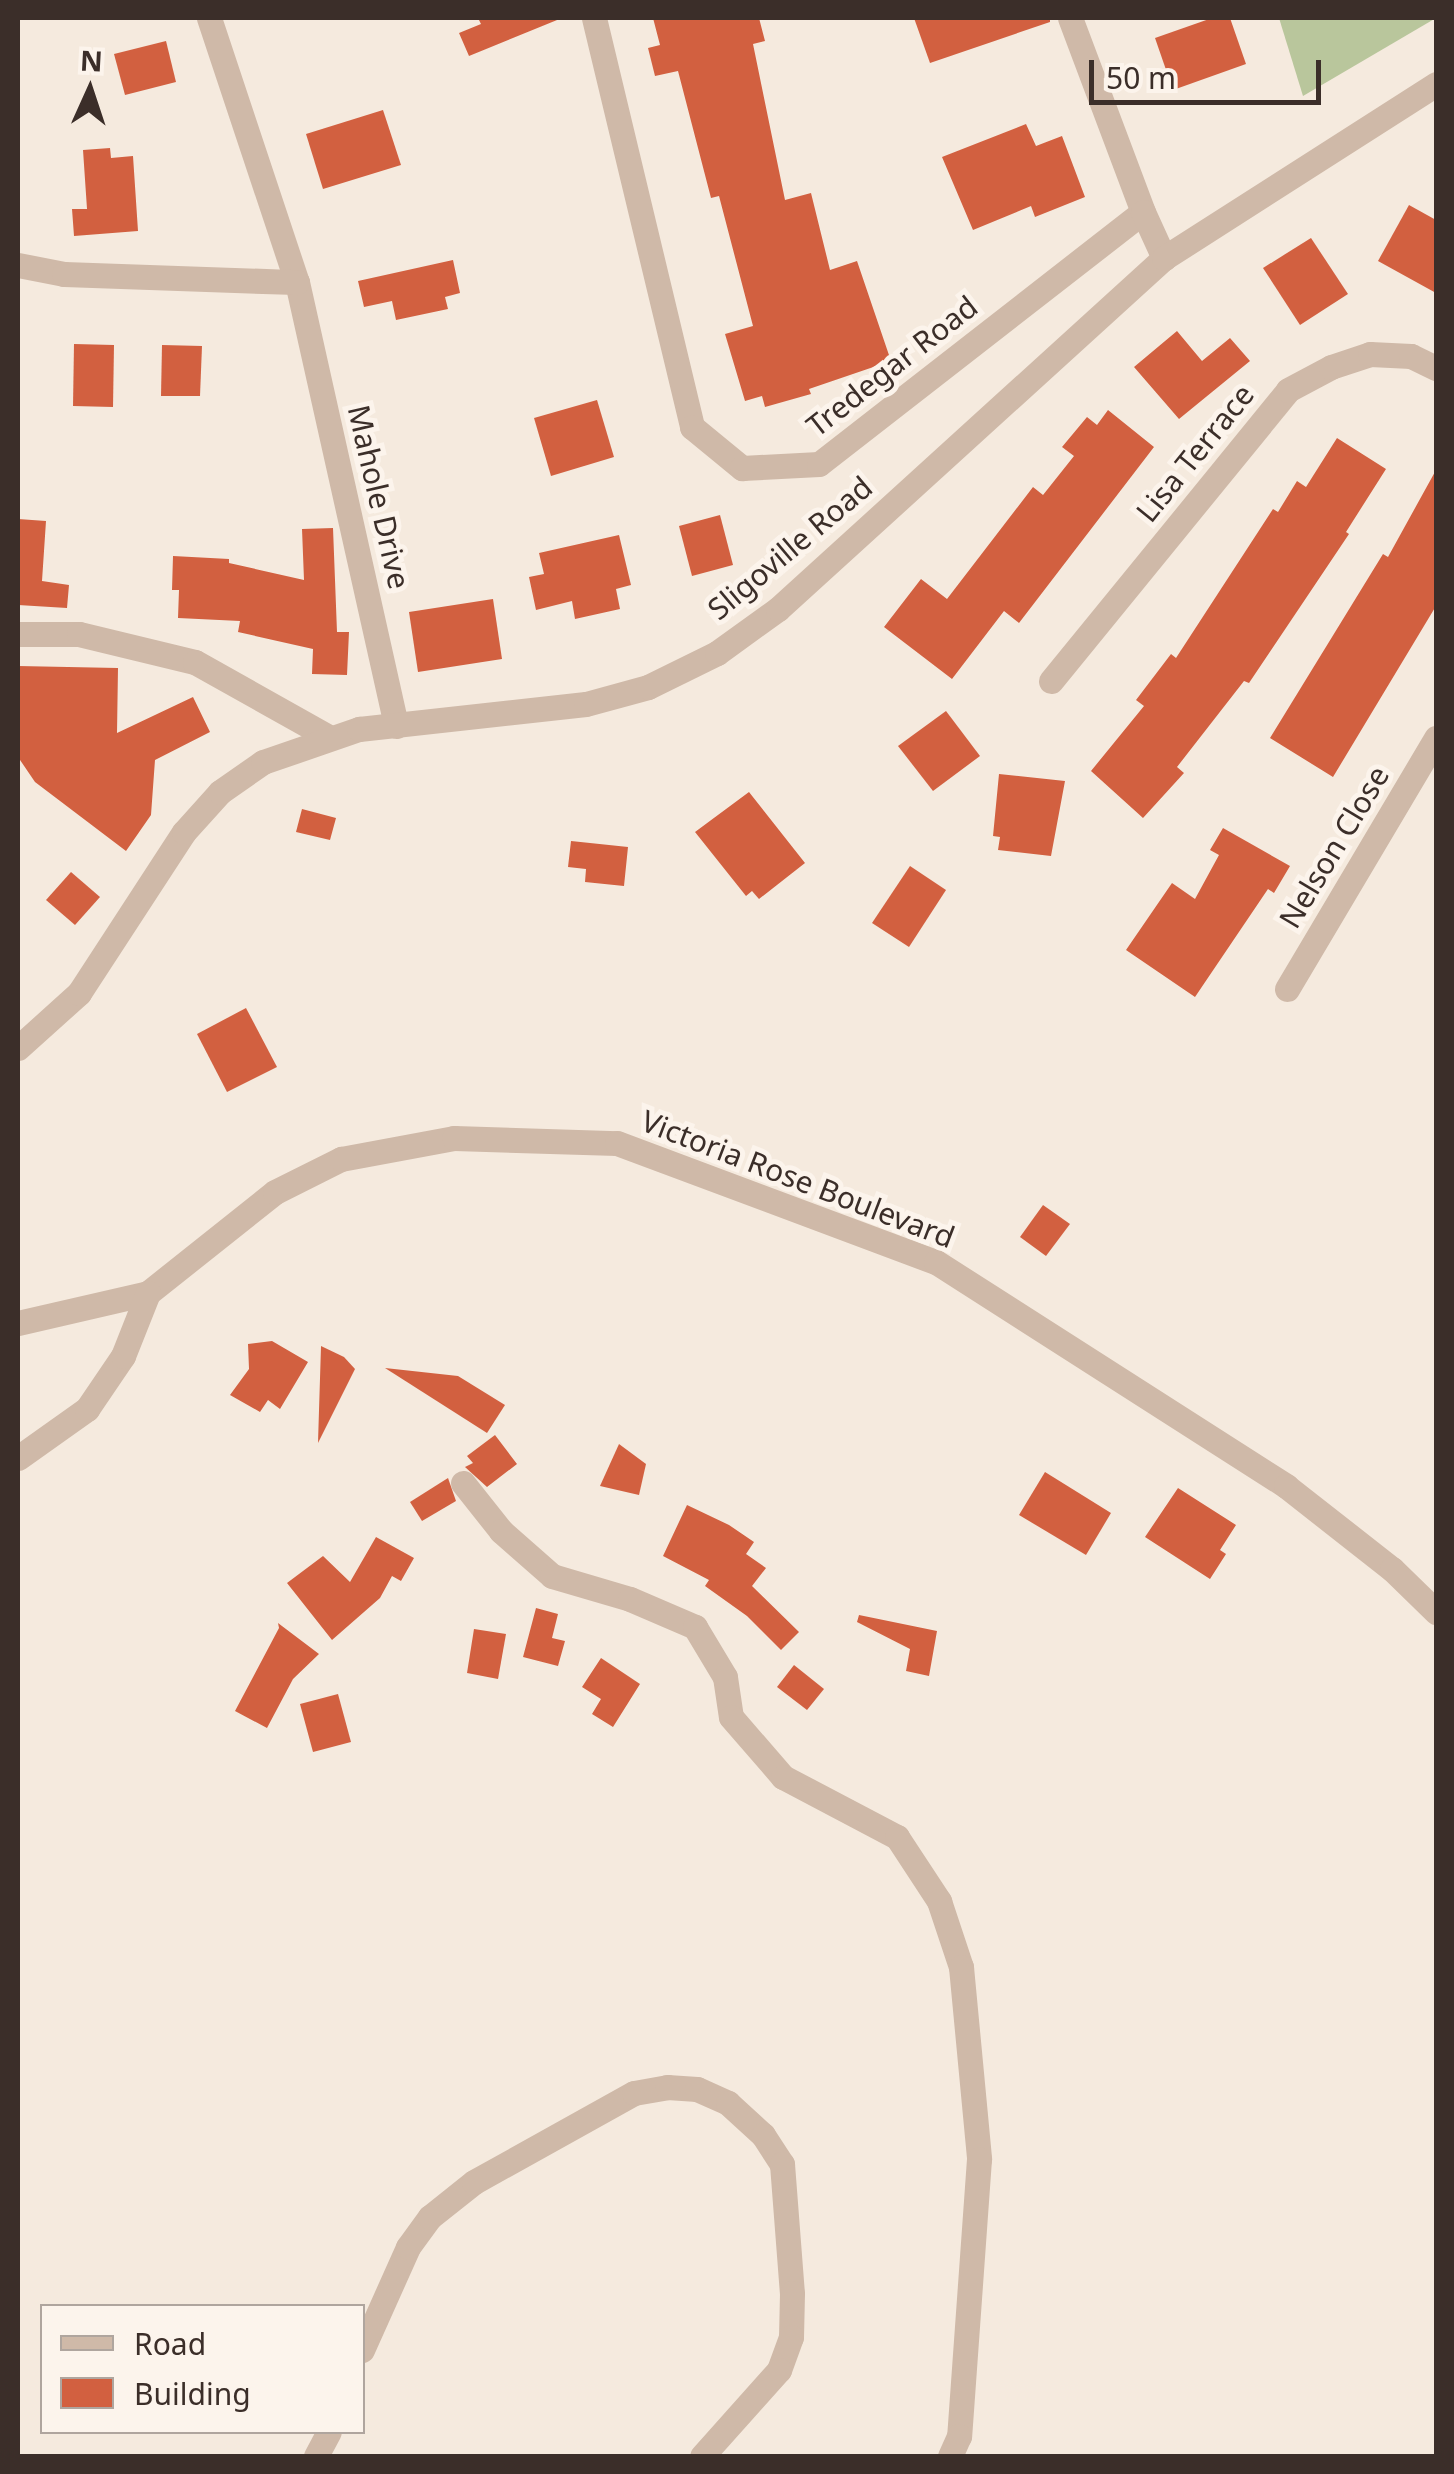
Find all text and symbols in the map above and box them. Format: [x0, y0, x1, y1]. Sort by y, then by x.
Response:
north arrow [40, 40, 140, 140]
text: N [79, 40, 104, 80]
scale bar [1094, 40, 1326, 102]
text: 50 m [1106, 57, 1176, 98]
street label: Tredegar Road [799, 288, 985, 444]
street label: Lisa Terrace [1129, 377, 1261, 529]
street label: Mahole Drive [340, 402, 418, 592]
street label: Sligoville Road [701, 469, 879, 627]
street label: Nelson Close [1272, 760, 1396, 934]
street label: Victoria Rose Boulevard [636, 1103, 960, 1255]
legend [40, 2304, 365, 2434]
text: Road [134, 2323, 206, 2364]
text: Building [134, 2373, 251, 2414]

